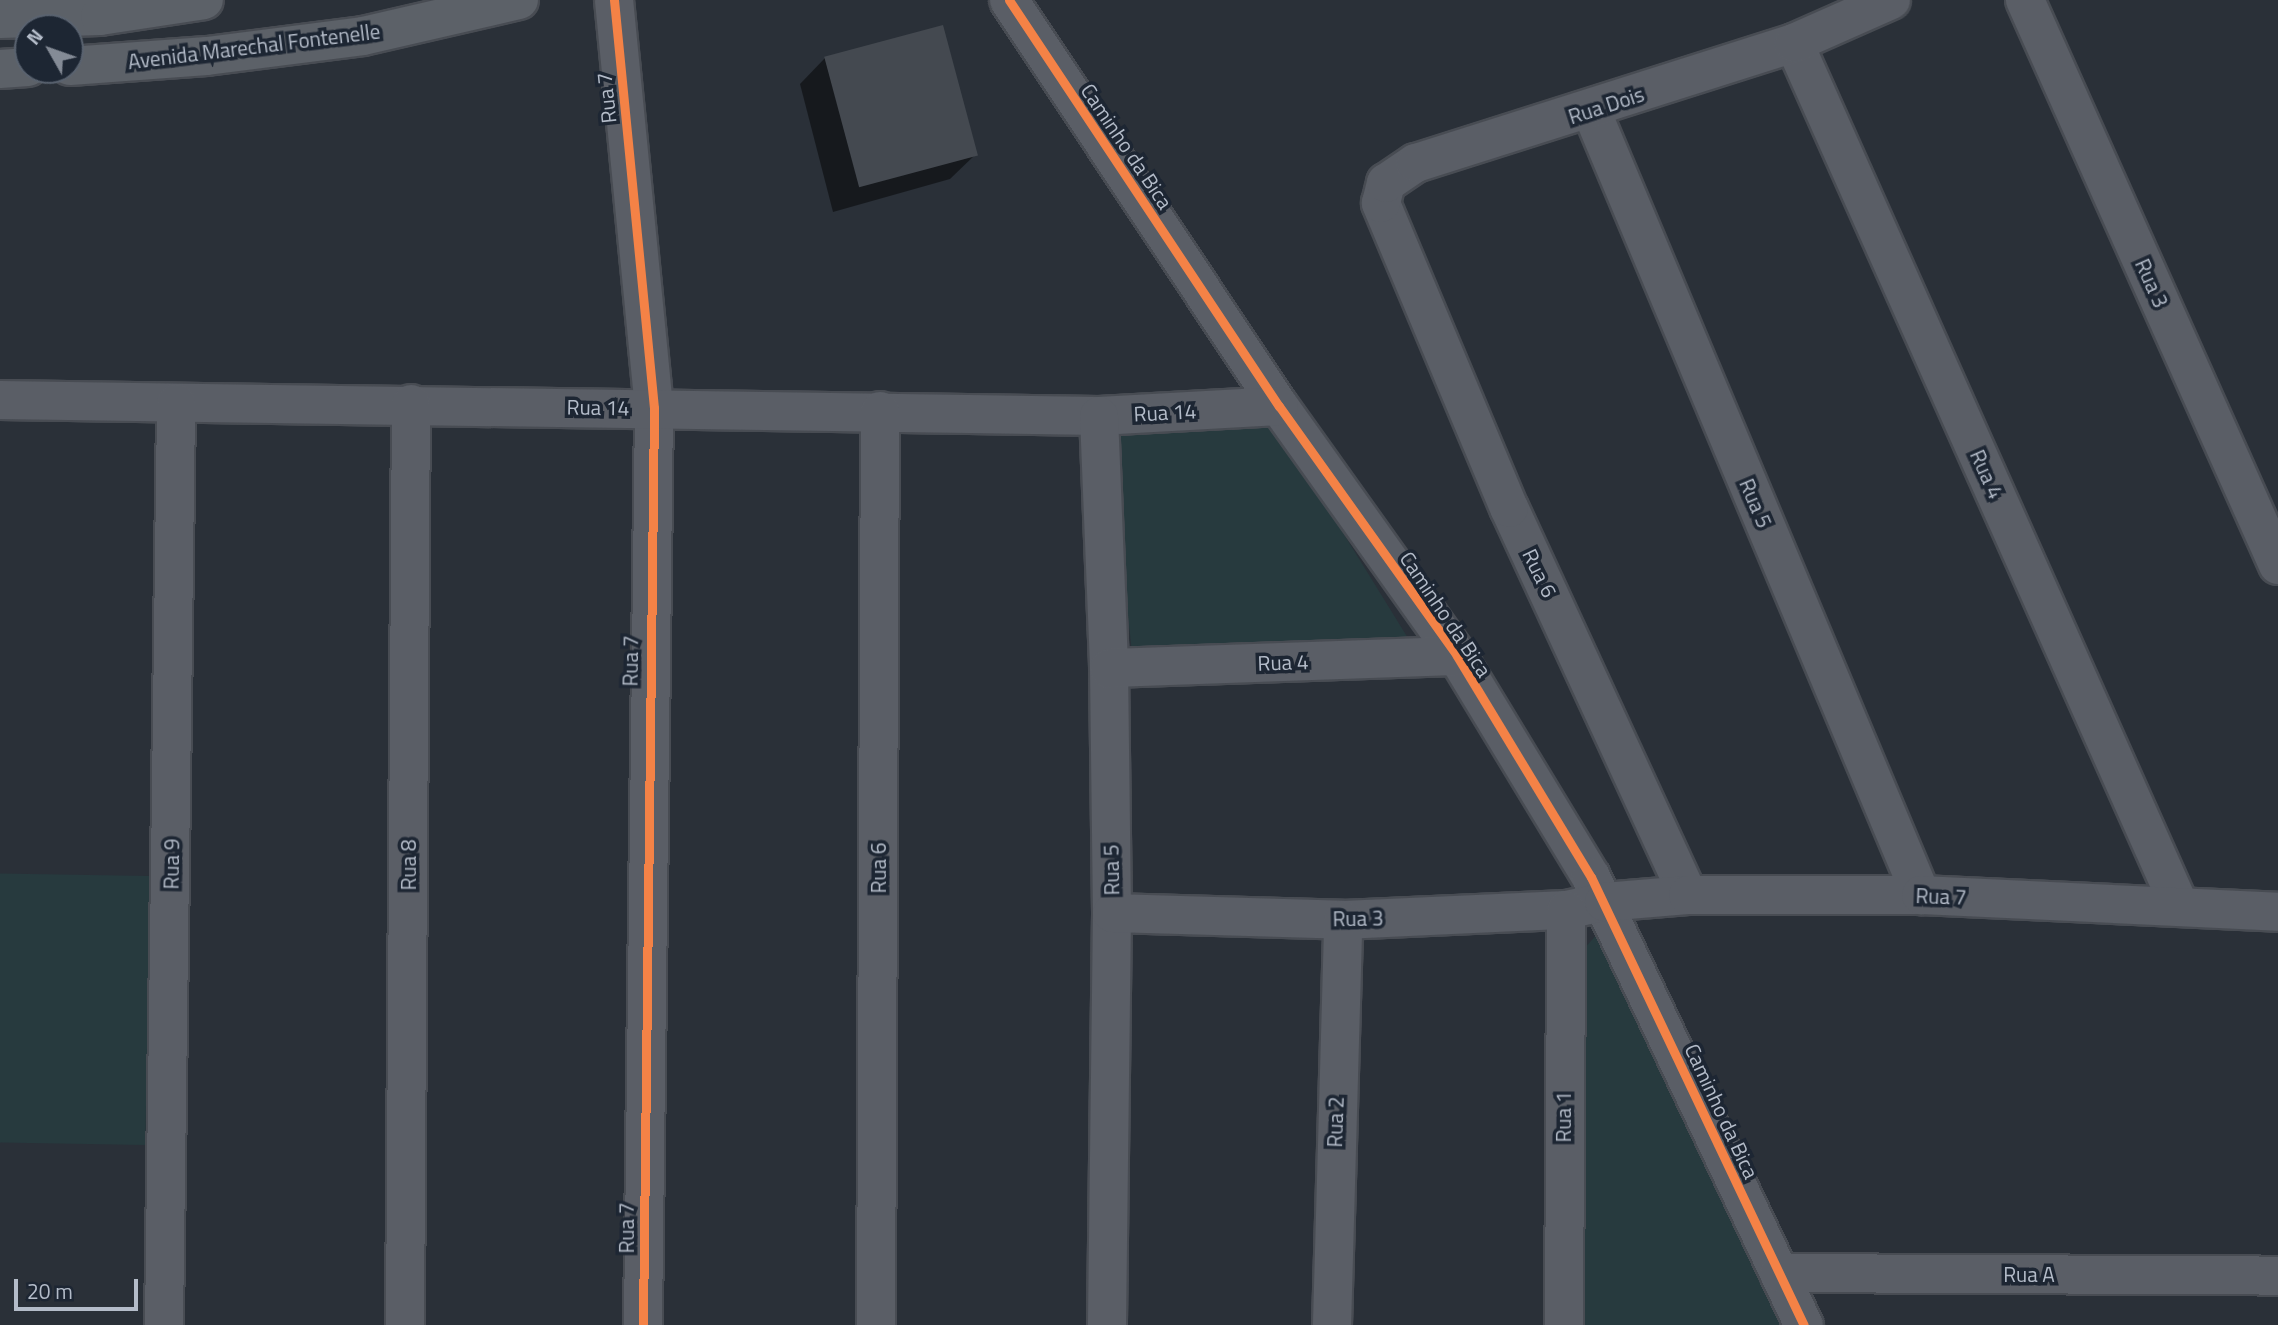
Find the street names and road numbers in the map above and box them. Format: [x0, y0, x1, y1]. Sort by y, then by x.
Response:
street label: Avenida Marechal Fontenelle [126, 18, 382, 74]
street label: Rua 7 [591, 71, 621, 125]
street label: Caminho da Bica [1076, 79, 1178, 213]
street label: Rua Dois [1565, 81, 1647, 129]
street label: Rua 3 [2130, 255, 2174, 311]
street label: Rua 14 [566, 394, 630, 420]
street label: Rua 14 [1133, 398, 1197, 426]
street label: Rua 4 [1965, 446, 2009, 502]
street label: Rua 5 [1734, 475, 1778, 531]
street label: Rua 6 [1518, 545, 1562, 601]
street label: Caminho da Bica [1395, 547, 1497, 681]
street label: Rua 7 [617, 635, 643, 687]
street label: Rua 4 [1257, 649, 1309, 675]
street label: Rua 9 [158, 838, 184, 890]
street label: Rua 8 [395, 840, 421, 890]
street label: Rua 6 [865, 843, 891, 893]
street label: Rua 5 [1098, 844, 1124, 896]
street label: Rua 7 [1915, 883, 1967, 909]
street label: Rua 3 [1332, 905, 1384, 931]
street label: Caminho da Bica [1680, 1040, 1764, 1182]
street label: Rua 1 [1550, 1092, 1576, 1142]
street label: Rua 2 [1322, 1096, 1348, 1148]
street label: Rua 7 [613, 1203, 639, 1253]
street label: Rua A [2003, 1261, 2055, 1287]

